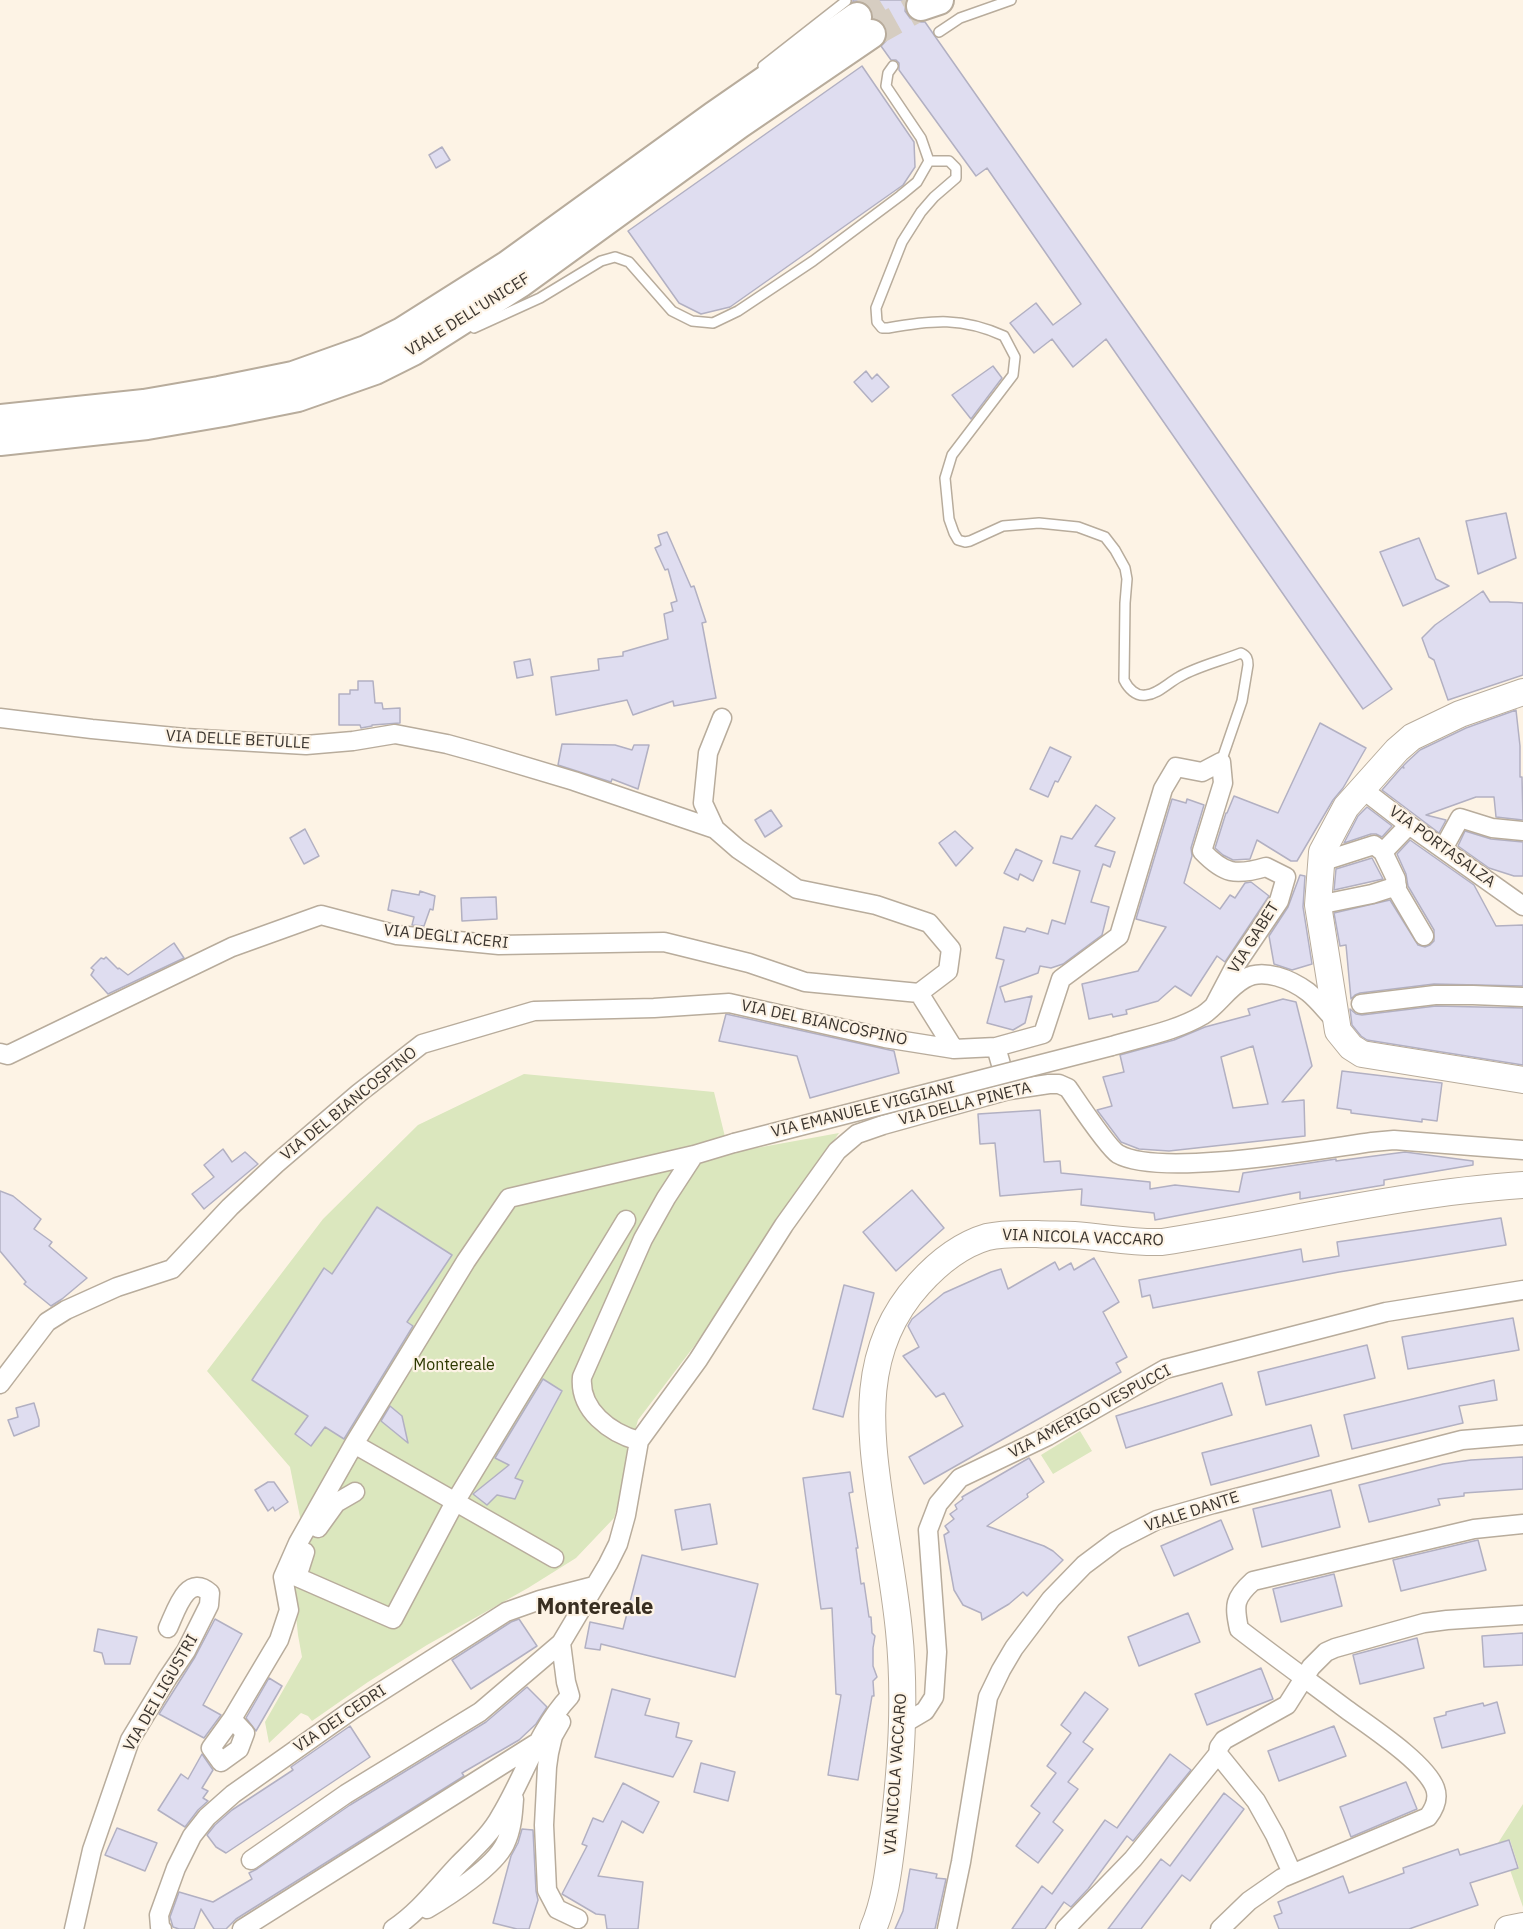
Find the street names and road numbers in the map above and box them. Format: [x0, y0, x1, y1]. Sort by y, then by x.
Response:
street label: VIALE DELL'UNICEF [402, 269, 534, 361]
street label: VIA DELLE BETULLE [165, 727, 311, 753]
street label: VIA PORTASALZA [1385, 802, 1499, 892]
street label: VIA GABET [1225, 899, 1283, 977]
street label: VIA DEGLI ACERI [383, 921, 509, 953]
street label: VIA DEL BIANCOSPINO [739, 996, 909, 1050]
street label: VIA DEL BIANCOSPINO [277, 1043, 421, 1165]
street label: VIA EMANUELE VIGGIANI [769, 1078, 957, 1142]
street label: VIA DELLA PINETA [897, 1078, 1033, 1130]
street label: VIA NICOLA VACCARO [1002, 1226, 1164, 1250]
street label: VIA AMERIGO VESPUCCI [1006, 1361, 1174, 1463]
street label: VIALE DANTE [1142, 1488, 1242, 1536]
street label: VIA DEI LIGUSTRI [120, 1631, 202, 1755]
street label: VIA DEI CEDRI [290, 1681, 390, 1757]
street label: VIA NICOLA VACCARO [881, 1693, 911, 1855]

